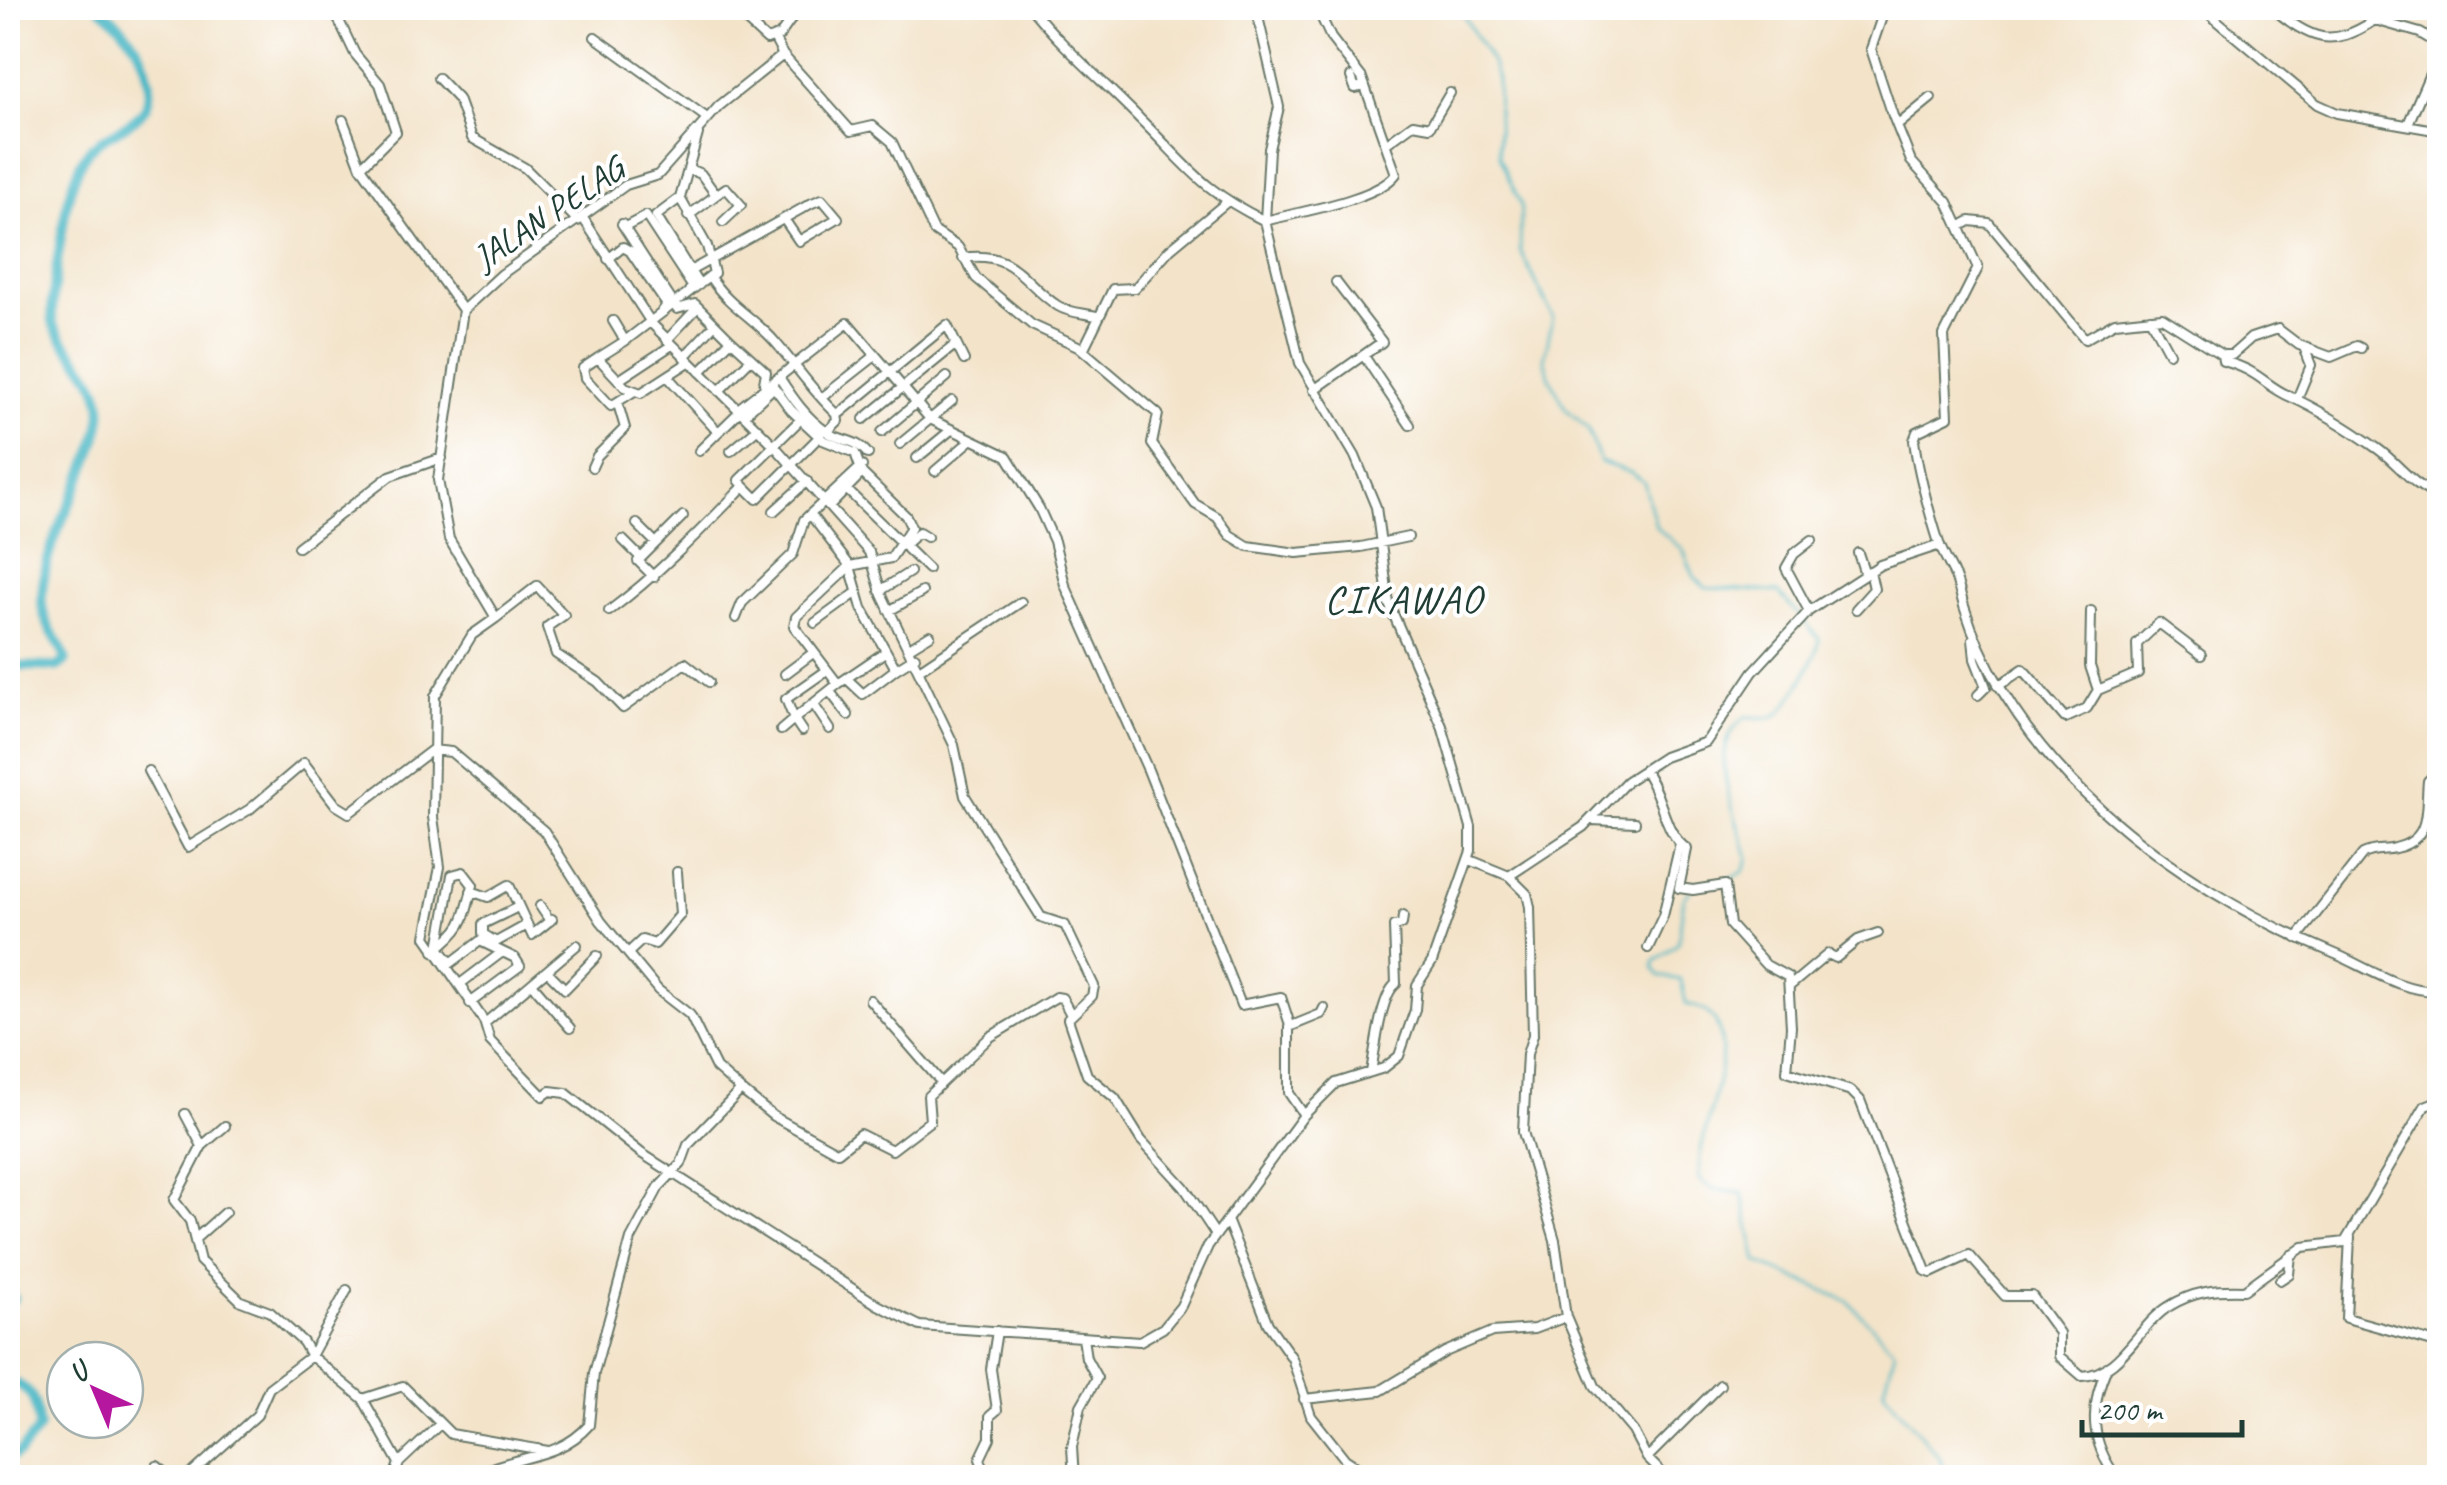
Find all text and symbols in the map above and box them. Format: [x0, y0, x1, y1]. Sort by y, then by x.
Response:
street label: JALAN PELAG [463, 144, 636, 281]
district label: CIKAWAO [1324, 574, 1485, 624]
north arrow [45, 1340, 145, 1440]
text: U [61, 1351, 99, 1390]
scale bar [2082, 1375, 2242, 1437]
text: 200 m [2097, 1391, 2164, 1429]

